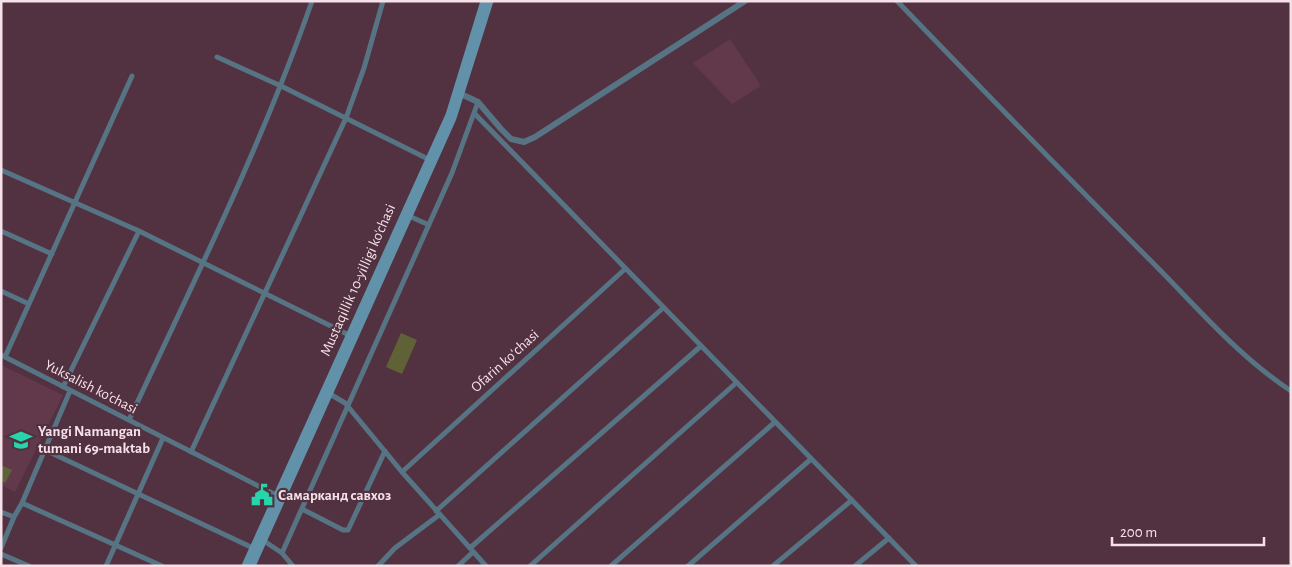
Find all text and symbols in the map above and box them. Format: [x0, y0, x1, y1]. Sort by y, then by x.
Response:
street label: Mustaqillik 10-yilligi ko'chasi [318, 202, 398, 358]
street label: Ofarin koʻchasi [468, 327, 542, 395]
street label: Yuksalish ko'chasi [42, 357, 140, 417]
place label: Yangi Namangan tumani 69-maktab [38, 424, 150, 456]
school or university icon: Yangi Namangan tumani 69-maktab [8, 427, 34, 453]
public building icon: Самарканд савхоз [249, 482, 275, 508]
place label: Самарканд савхоз [278, 488, 391, 503]
scale bar [1112, 514, 1264, 546]
text: 200 m [1120, 525, 1157, 540]

